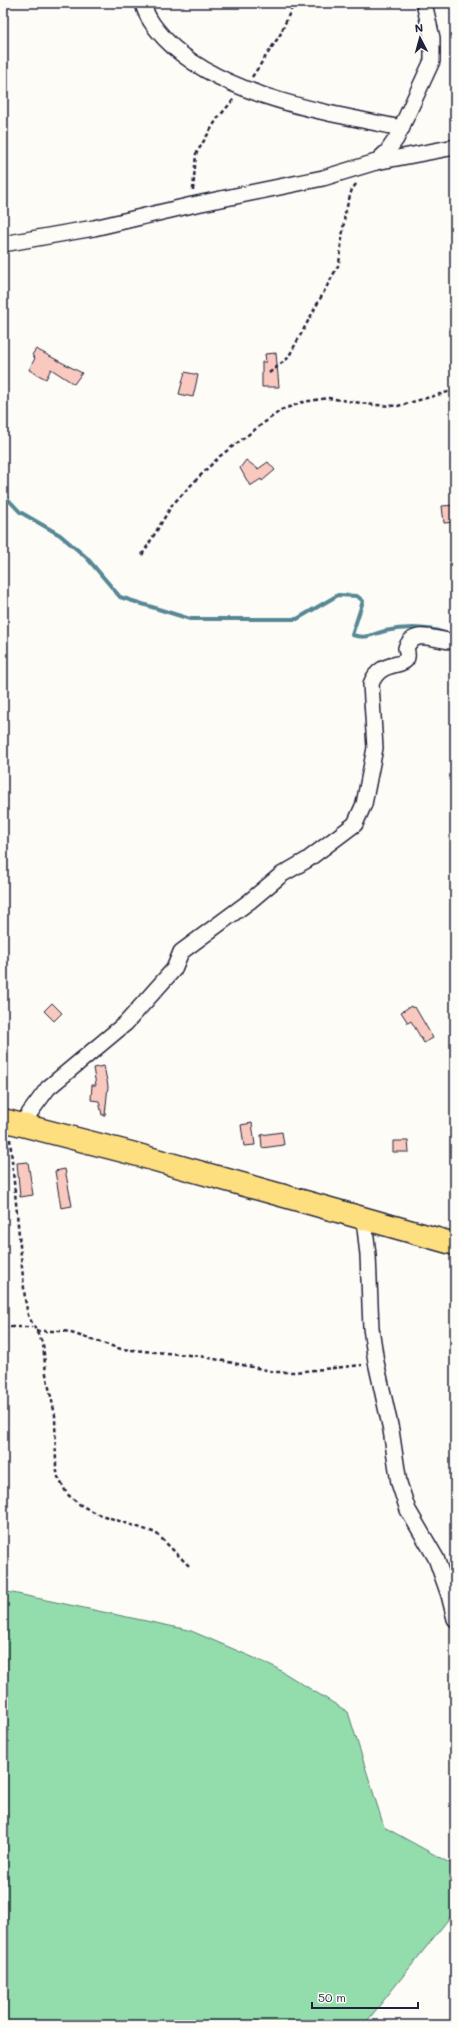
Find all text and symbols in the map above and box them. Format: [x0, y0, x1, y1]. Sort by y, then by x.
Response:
north arrow [400, 18, 440, 58]
text: N [414, 20, 424, 35]
scale bar [312, 1984, 418, 2010]
text: 50 m [318, 1989, 346, 2005]

